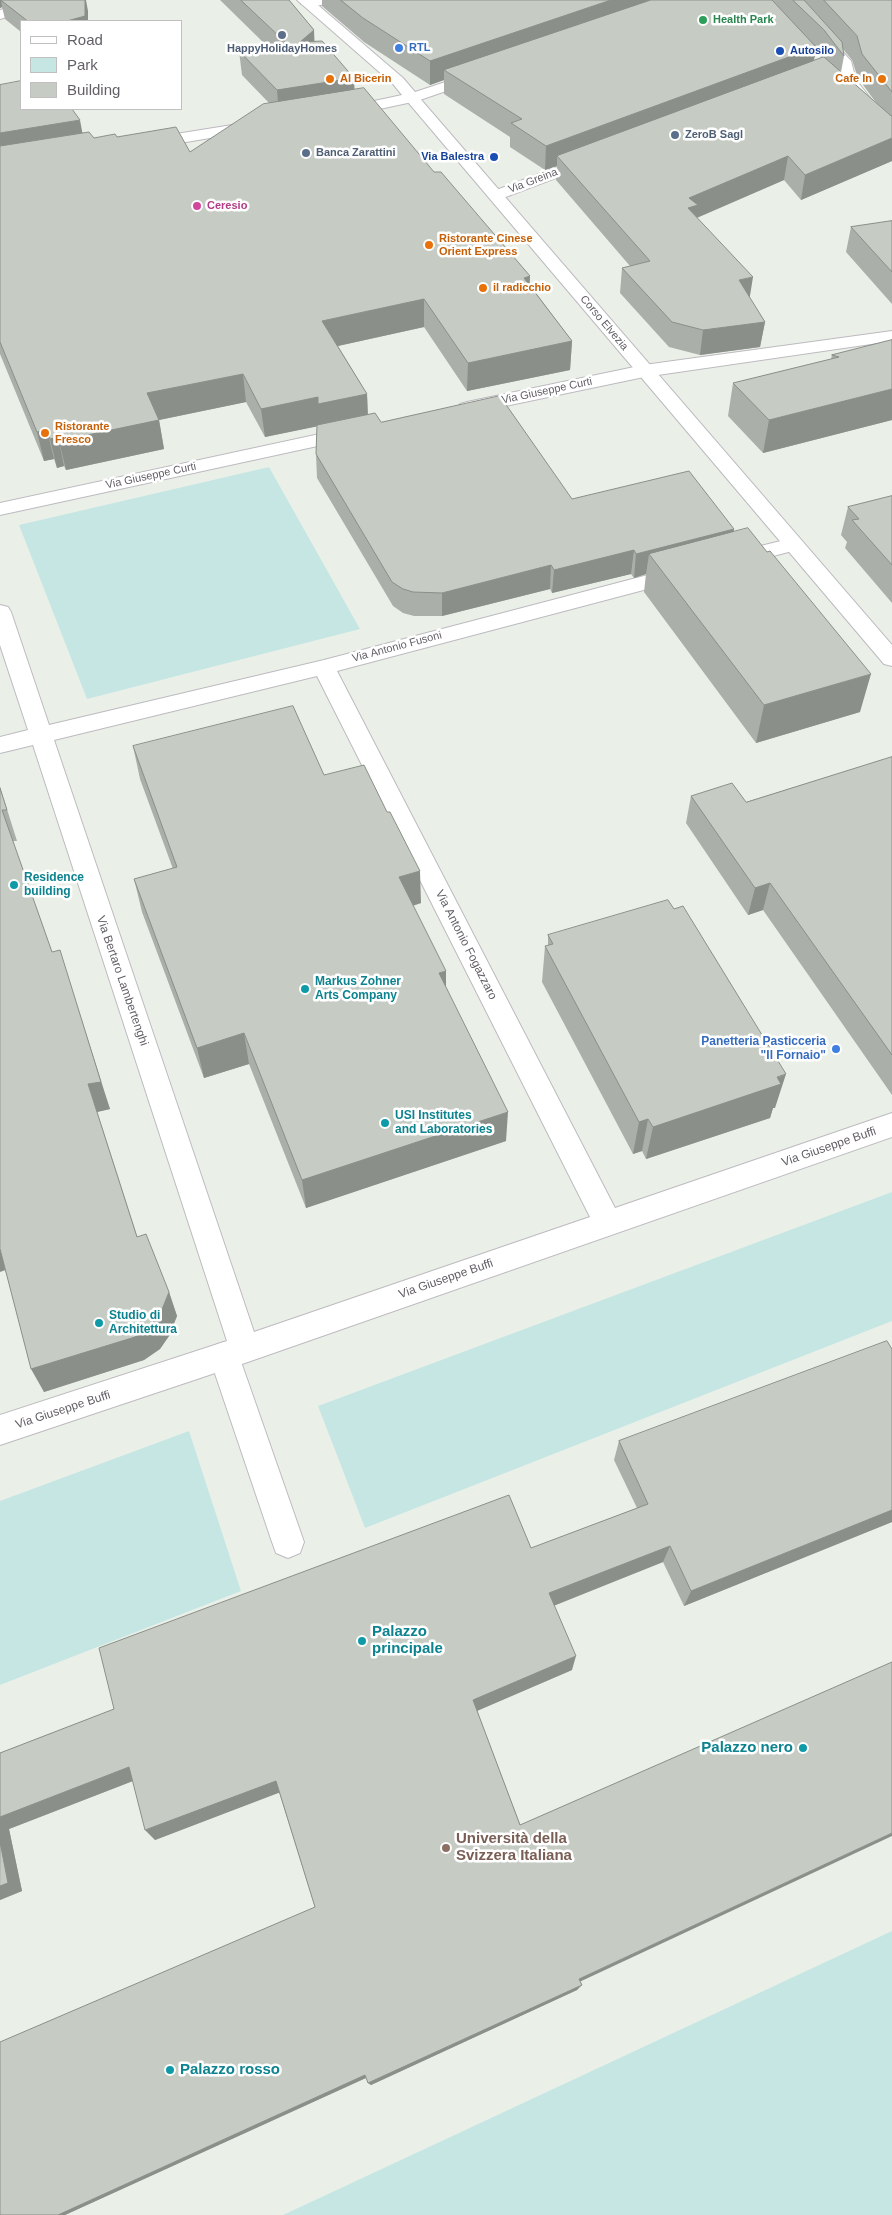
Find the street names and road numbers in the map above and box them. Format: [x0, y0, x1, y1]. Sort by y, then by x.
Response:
street label: Via Greina [506, 166, 560, 196]
street label: Corso Elvezia [577, 293, 631, 353]
street label: Via Giuseppe Curti [501, 375, 593, 407]
street label: Via Giuseppe Curti [105, 460, 197, 492]
street label: Via Antonio Fusoni [351, 629, 443, 665]
street label: Via Antonio Fogazzaro [432, 888, 500, 1002]
street label: Via Bertaro Lambertenghi [93, 914, 151, 1048]
street label: Via Giuseppe Buffi [780, 1124, 878, 1170]
street label: Via Giuseppe Buffi [397, 1256, 495, 1302]
street label: Via Giuseppe Buffi [14, 1388, 112, 1432]

